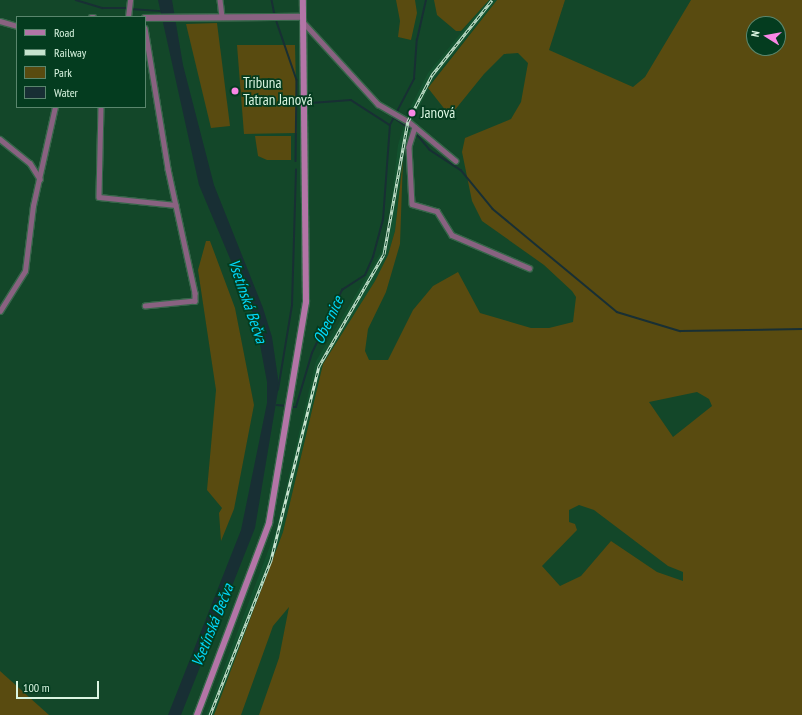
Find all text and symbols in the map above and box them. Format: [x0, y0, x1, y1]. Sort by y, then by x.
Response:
legend [16, 16, 146, 108]
north arrow [746, 16, 786, 56]
text: Road [54, 25, 74, 40]
text: N [748, 30, 763, 38]
text: Railway [54, 45, 86, 60]
text: Park [54, 65, 72, 80]
place label: Tribuna Tatran Janová [243, 73, 313, 108]
text: Water [54, 85, 78, 100]
marker: Tribuna Tatran Janová [230, 86, 240, 96]
place label: Janová [421, 104, 455, 122]
marker: Janová [406, 107, 418, 119]
water label: Vsetínská Bečva [225, 257, 271, 345]
water label: Obecnice [309, 293, 347, 347]
water label: Vsetínská Bečva [187, 581, 237, 669]
scale bar [18, 673, 101, 699]
text: 100 m [23, 680, 50, 695]

